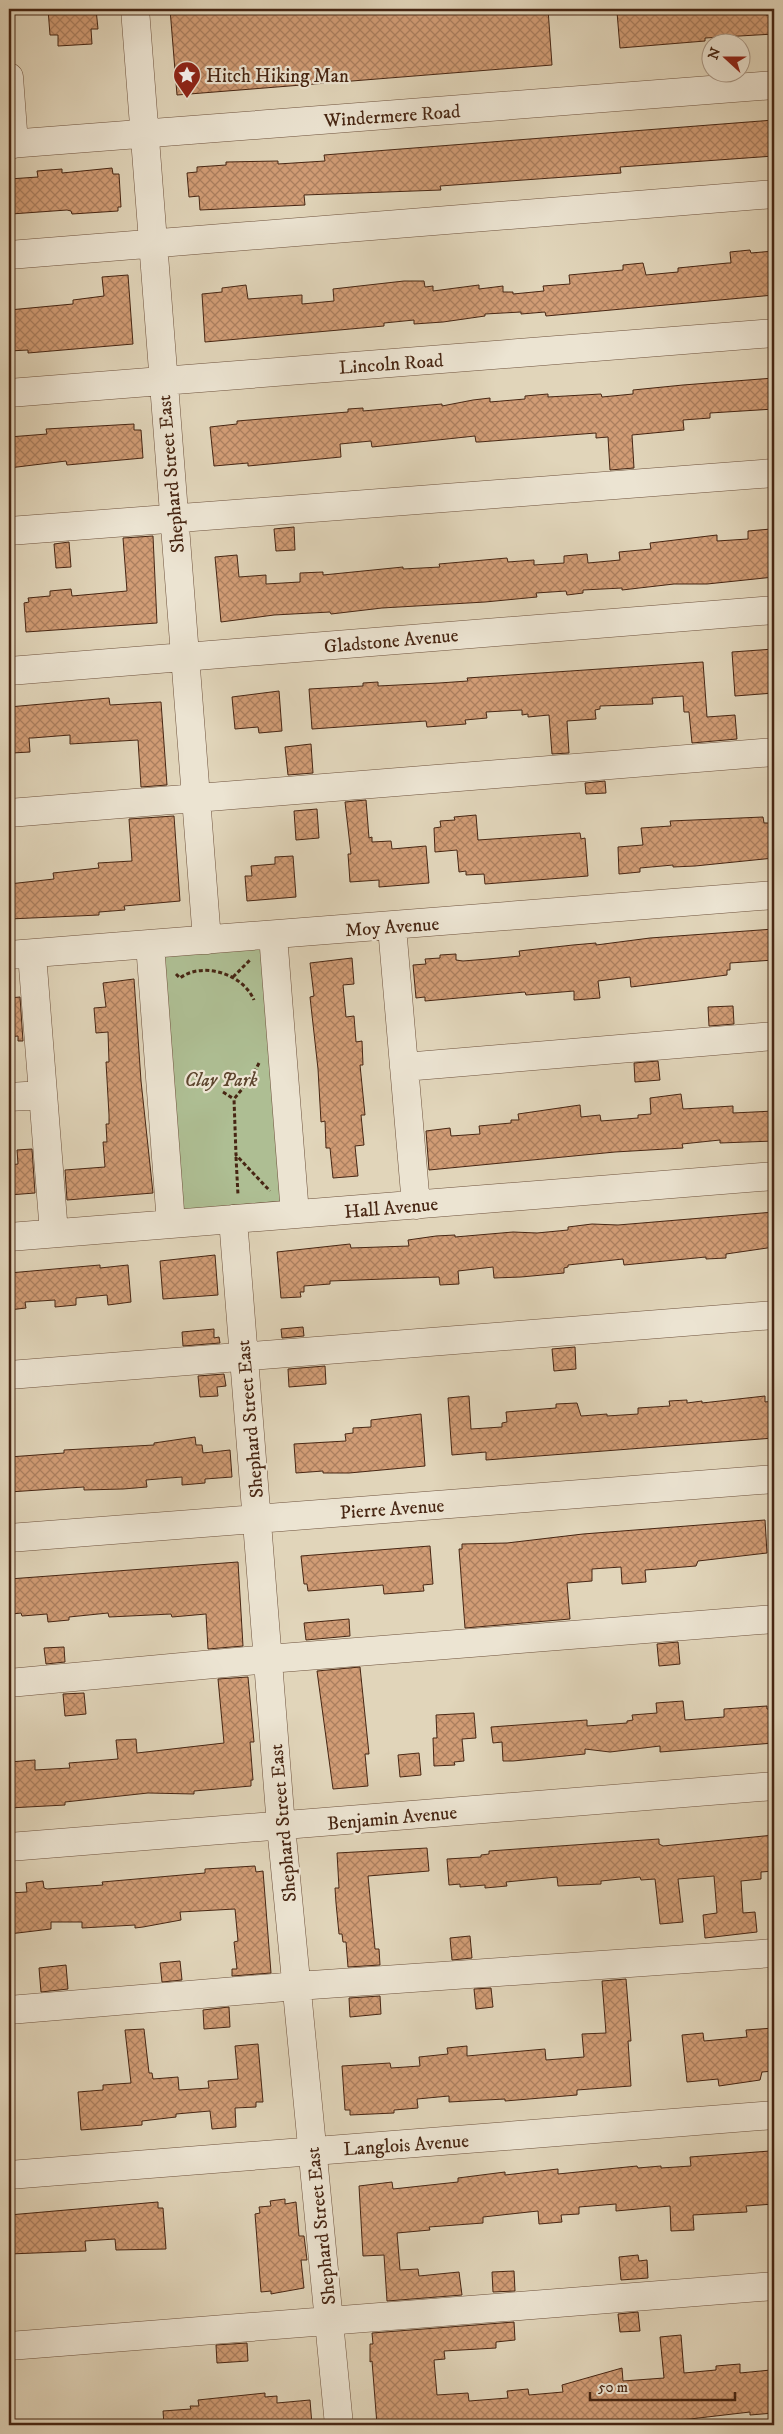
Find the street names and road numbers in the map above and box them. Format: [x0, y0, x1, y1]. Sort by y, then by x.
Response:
street label: Windermere Road [322, 100, 462, 133]
street label: Lincoln Road [338, 349, 445, 380]
street label: Shephard Street East [153, 394, 190, 554]
street label: Gladstone Avenue [323, 624, 459, 659]
street label: Moy Avenue [344, 913, 440, 942]
street label: Hall Avenue [343, 1193, 439, 1224]
street label: Shephard Street East [232, 1339, 269, 1499]
street label: Pierre Avenue [339, 1494, 445, 1525]
street label: Shephard Street East [265, 1743, 302, 1903]
street label: Benjamin Avenue [326, 1801, 458, 1836]
street label: Langlois Avenue [342, 2130, 470, 2161]
street label: Shephard Street East [302, 2146, 341, 2306]

